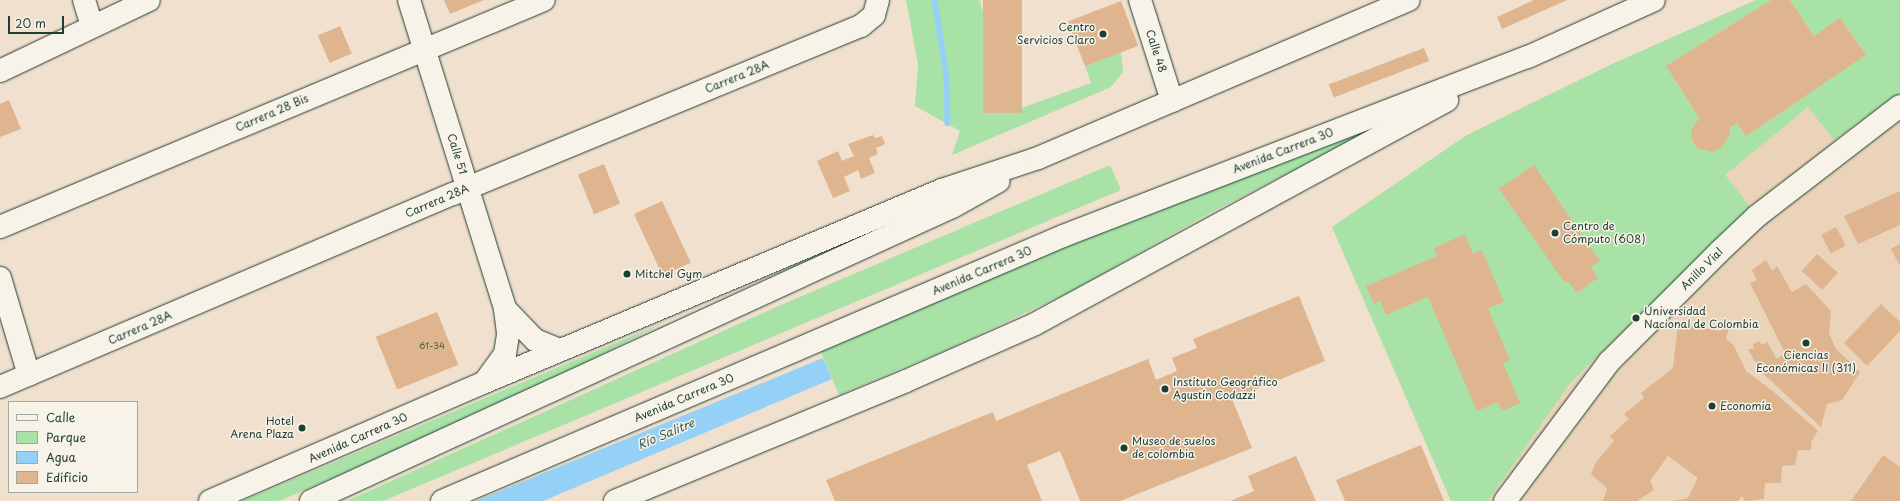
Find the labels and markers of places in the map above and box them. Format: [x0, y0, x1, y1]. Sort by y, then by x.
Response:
place label: Centro Servicios Claro [1017, 21, 1095, 47]
marker: Centro Servicios Claro [1098, 29, 1108, 39]
place label: Centro de Cómputo (608) [1563, 220, 1646, 246]
marker: Centro de Cómputo (608) [1550, 228, 1560, 238]
place label: Mitchel Gym [635, 267, 703, 281]
marker: Mitchel Gym [622, 269, 632, 279]
place label: Universidad Nacional de Colombia [1644, 305, 1760, 331]
marker: Universidad Nacional de Colombia [1631, 313, 1641, 323]
marker: Ciencias Económicas II (311) [1801, 338, 1811, 348]
place label: Ciencias Económicas II (311) [1756, 349, 1856, 375]
place label: Instituto Geográfico Agustín Codazzi [1173, 376, 1278, 402]
marker: Instituto Geográfico Agustín Codazzi [1160, 384, 1170, 394]
place label: Economía [1720, 399, 1771, 413]
marker: Economía [1707, 401, 1717, 411]
place label: Hotel Arena Plaza [230, 415, 294, 441]
marker: Hotel Arena Plaza [297, 423, 307, 433]
place label: Museo de suelos de colombia [1132, 435, 1217, 461]
marker: Museo de suelos de colombia [1119, 443, 1129, 453]

